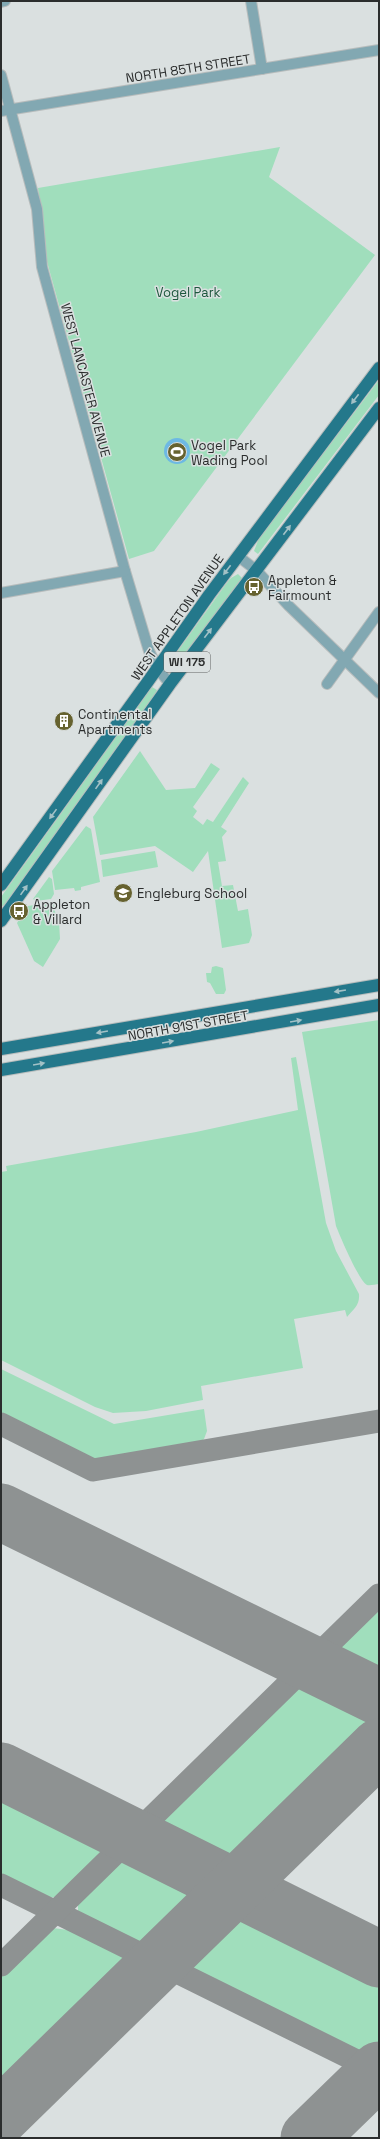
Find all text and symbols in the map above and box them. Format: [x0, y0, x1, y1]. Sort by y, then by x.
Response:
street label: NORTH 85TH STREET [125, 50, 252, 87]
park label: Vogel Park [155, 284, 221, 301]
street label: WEST LANCASTER AVENUE [57, 301, 114, 459]
one-way arrow [351, 394, 360, 405]
place label: Vogel Park Wading Pool [191, 437, 268, 469]
sports icon: Vogel Park Wading Pool [166, 441, 188, 463]
one-way arrow [283, 524, 291, 535]
street label: WEST APPLETON AVENUE [127, 551, 227, 684]
one-way arrow [223, 565, 231, 576]
place label: Appleton & Fairmount [268, 572, 337, 604]
bus stop icon: Appleton & Fairmount [243, 576, 265, 598]
one-way arrow [204, 628, 213, 639]
road number: WI 175 [164, 652, 210, 672]
place label: Continental Apartments [78, 706, 153, 738]
building icon: Continental Apartments [53, 710, 75, 732]
one-way arrow [95, 778, 103, 789]
one-way arrow [48, 808, 57, 819]
school or university icon: Engleburg School [112, 882, 134, 904]
one-way arrow [20, 884, 28, 895]
place label: Engleburg School [137, 885, 247, 902]
place label: Appleton & Villard [33, 896, 90, 928]
bus stop icon: Appleton & Villard [8, 900, 30, 922]
one-way arrow [334, 989, 347, 995]
street label: NORTH 91ST STREET [126, 1006, 250, 1044]
one-way arrow [290, 1017, 302, 1023]
one-way arrow [96, 1029, 108, 1035]
one-way arrow [162, 1039, 174, 1045]
one-way arrow [33, 1061, 46, 1067]

